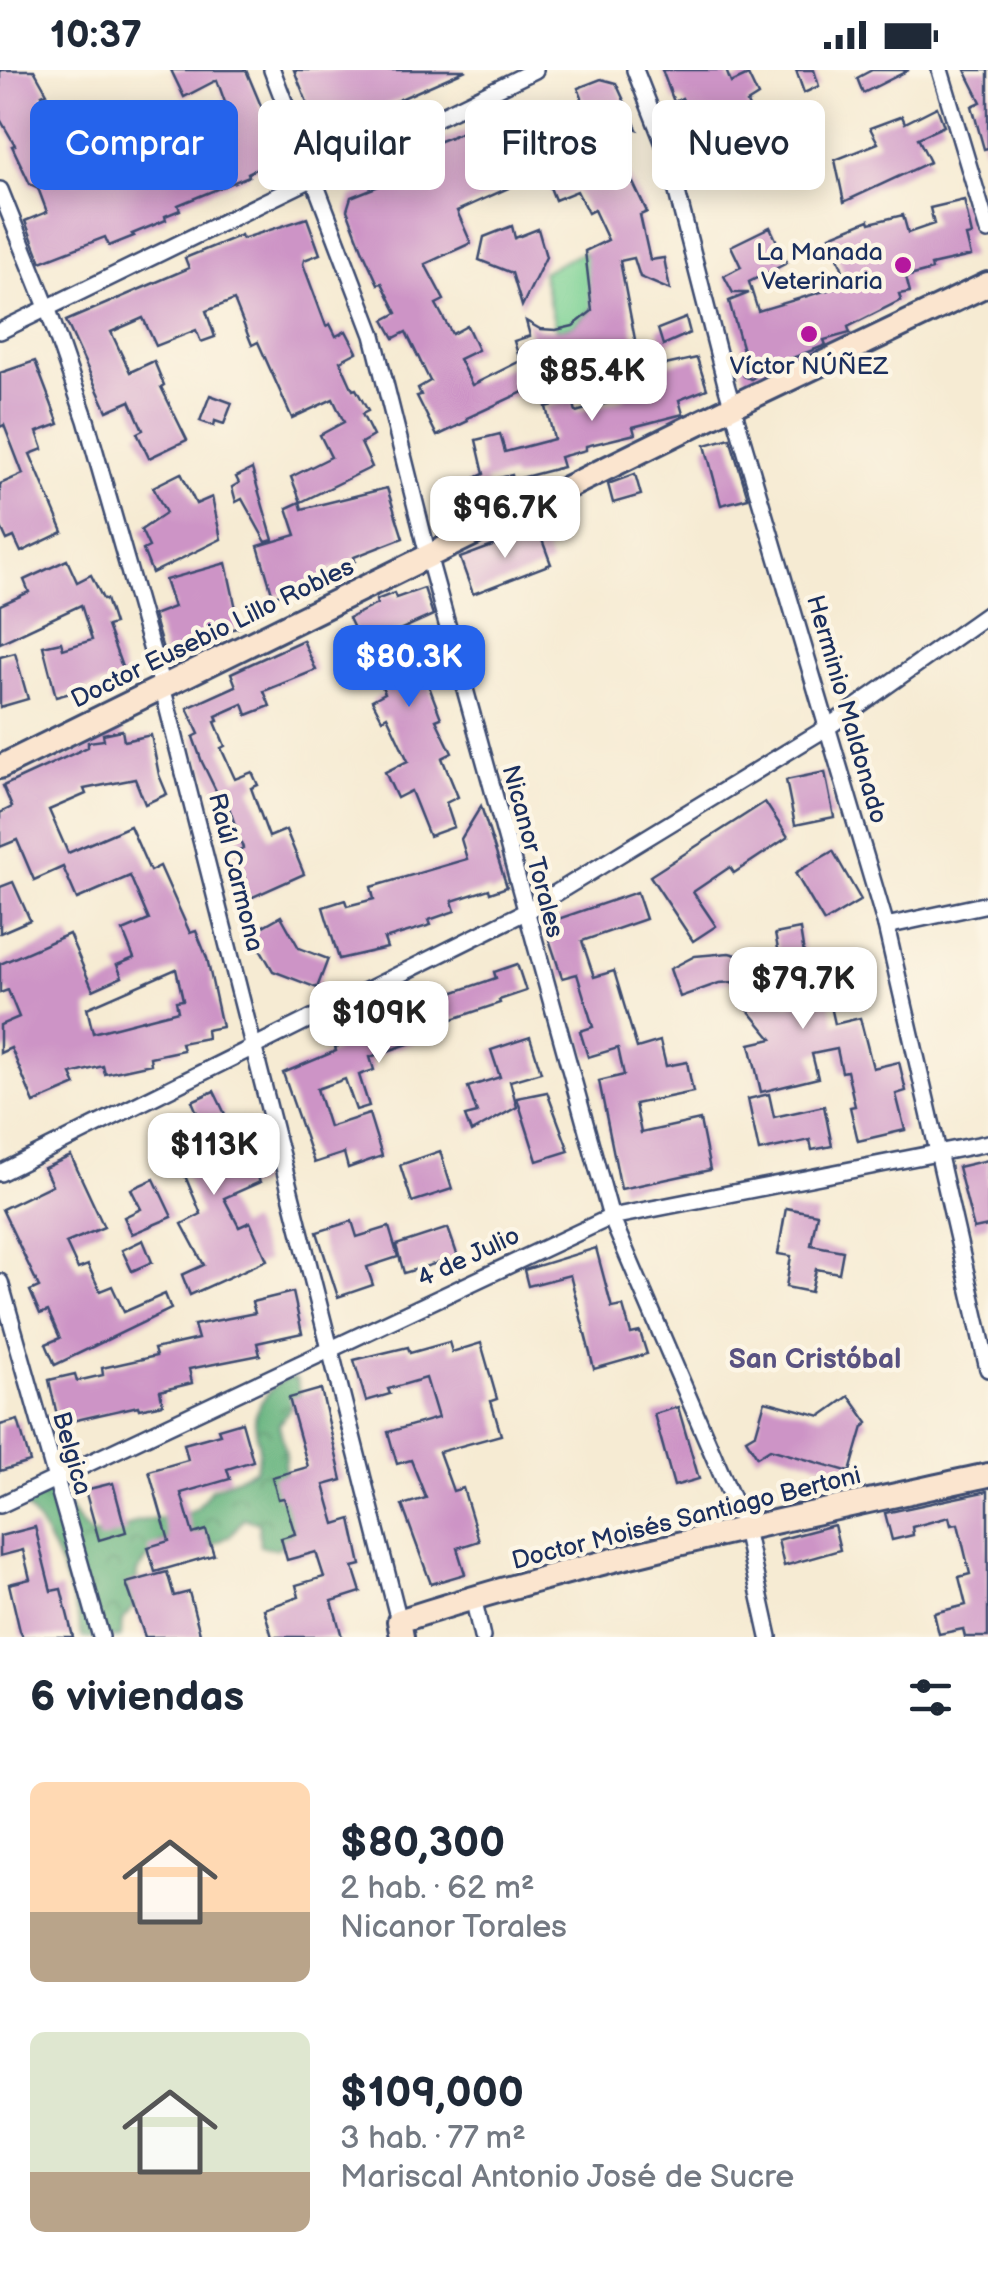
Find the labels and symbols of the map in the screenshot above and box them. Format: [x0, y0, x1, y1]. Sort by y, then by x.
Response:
place label: La Manada Veterinaria [756, 237, 883, 297]
marker: La Manada Veterinaria [892, 254, 914, 276]
marker: Víctor NÚÑEZ [798, 323, 820, 345]
pin: $85.4K [511, 339, 673, 424]
place label: Víctor NÚÑEZ [730, 351, 889, 382]
pin: $96.7K [424, 476, 586, 561]
street label: Doctor Eusebio Lillo Robles [66, 551, 359, 715]
street label: Herminio Maldonado [799, 592, 894, 827]
pin: $80.3K [328, 625, 490, 710]
street label: Nicanor Torales [495, 762, 570, 941]
street label: Raúl Carmona [201, 790, 270, 955]
pin: $79.7K [722, 947, 884, 1032]
pin: $109K [309, 981, 449, 1066]
pin: $113K [144, 1113, 284, 1198]
street label: 4 de Julio [413, 1220, 525, 1294]
district label: San Cristóbal [729, 1343, 901, 1376]
street label: Belgica [45, 1408, 98, 1499]
street label: Doctor Moisés Santiago Bertoni [509, 1460, 864, 1577]

